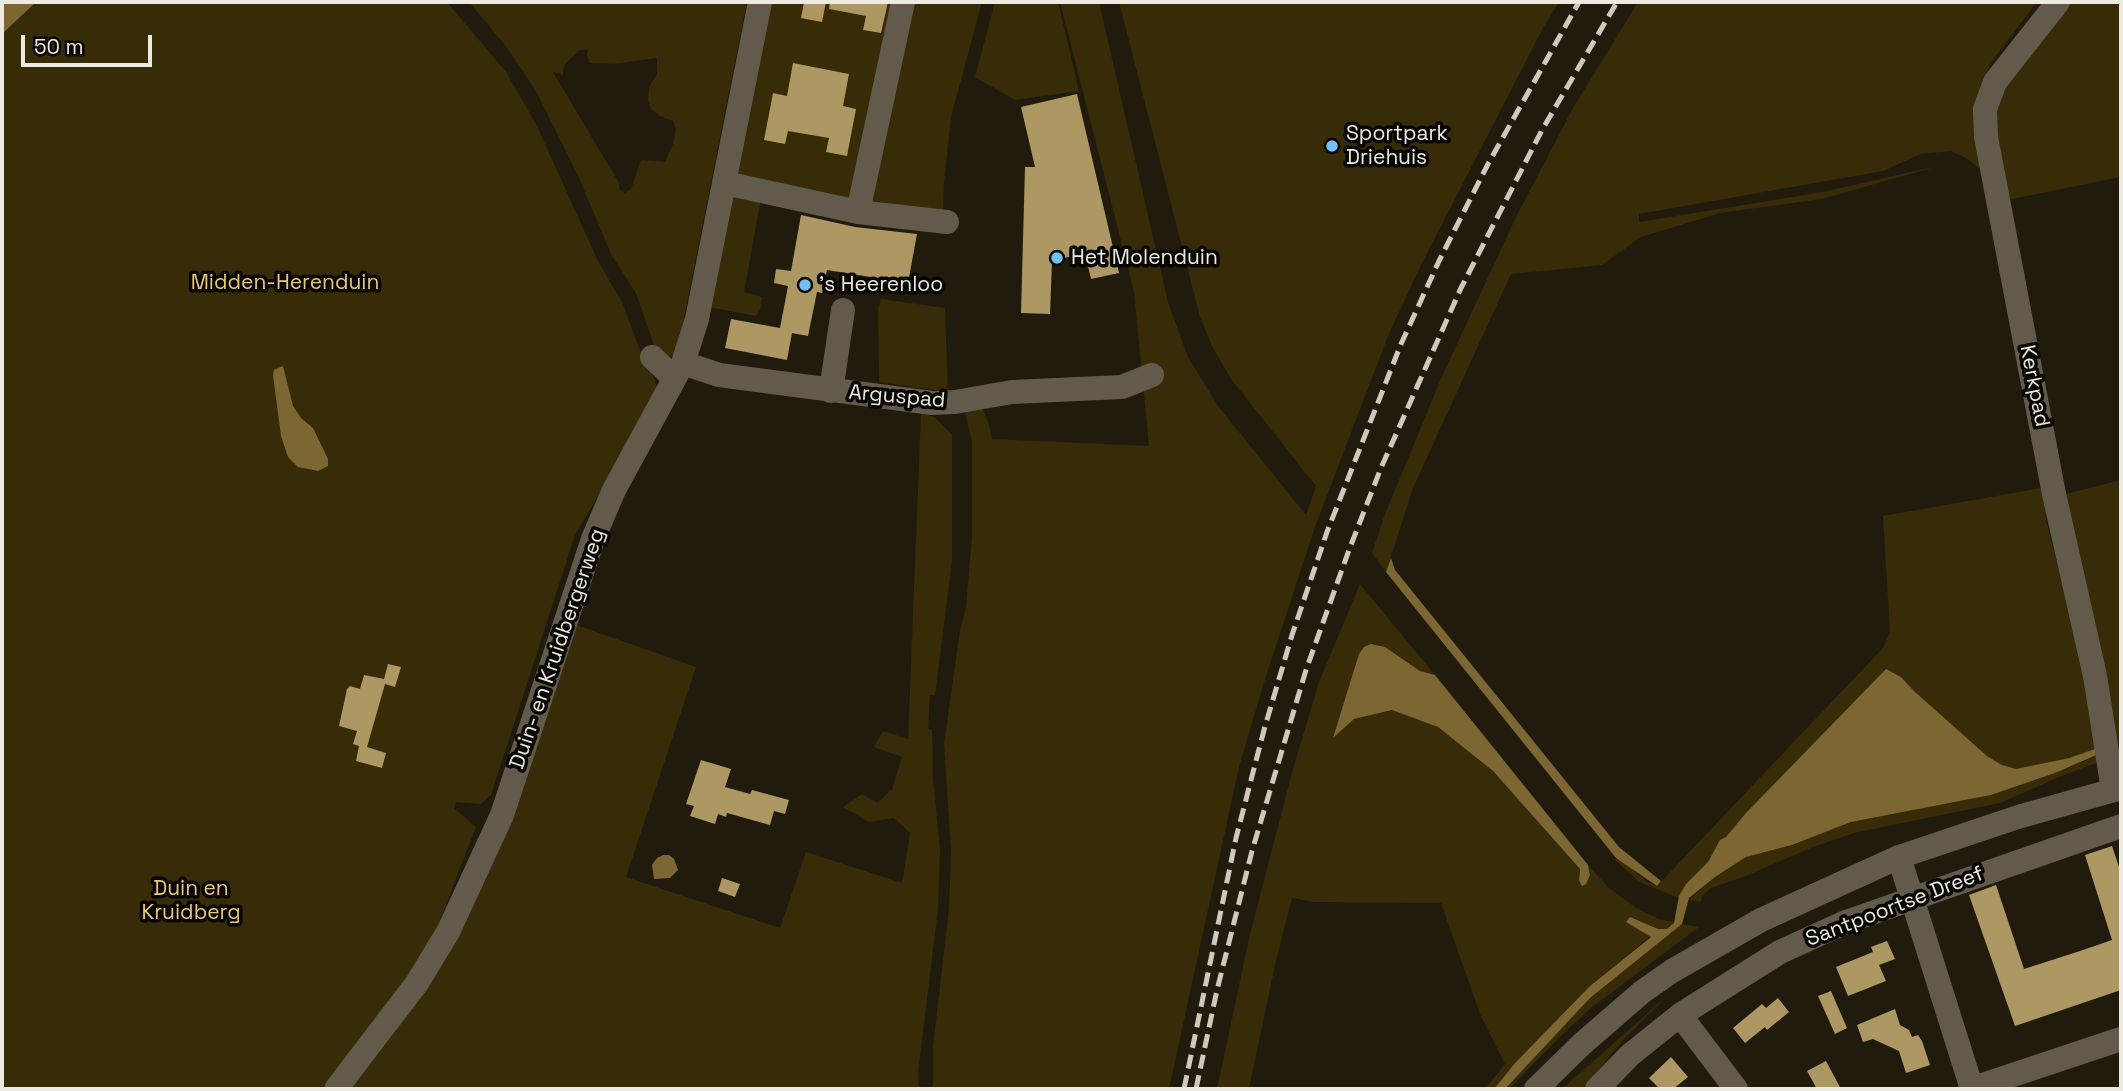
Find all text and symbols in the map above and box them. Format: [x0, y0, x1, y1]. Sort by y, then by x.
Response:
scale bar [24, 21, 156, 65]
text: 50 m [34, 33, 84, 60]
place label: Sportpark Driehuis [1346, 121, 1448, 171]
marker: Sportpark Driehuis [1324, 138, 1340, 154]
place label: Het Molenduin [1071, 245, 1218, 271]
marker: Het Molenduin [1049, 250, 1065, 266]
park label: Midden-Herenduin [191, 270, 379, 296]
place label: 's Heerenloo [819, 272, 943, 298]
marker: 's Heerenloo [797, 277, 813, 293]
street label: Kerkpad [2014, 343, 2054, 429]
street label: Arguspad [848, 380, 946, 414]
street label: Duin- en Kruidbergerweg [505, 526, 611, 772]
street label: Santpoortse Dreef [1803, 861, 1987, 953]
park label: Duin en Kruidberg [141, 876, 241, 926]

